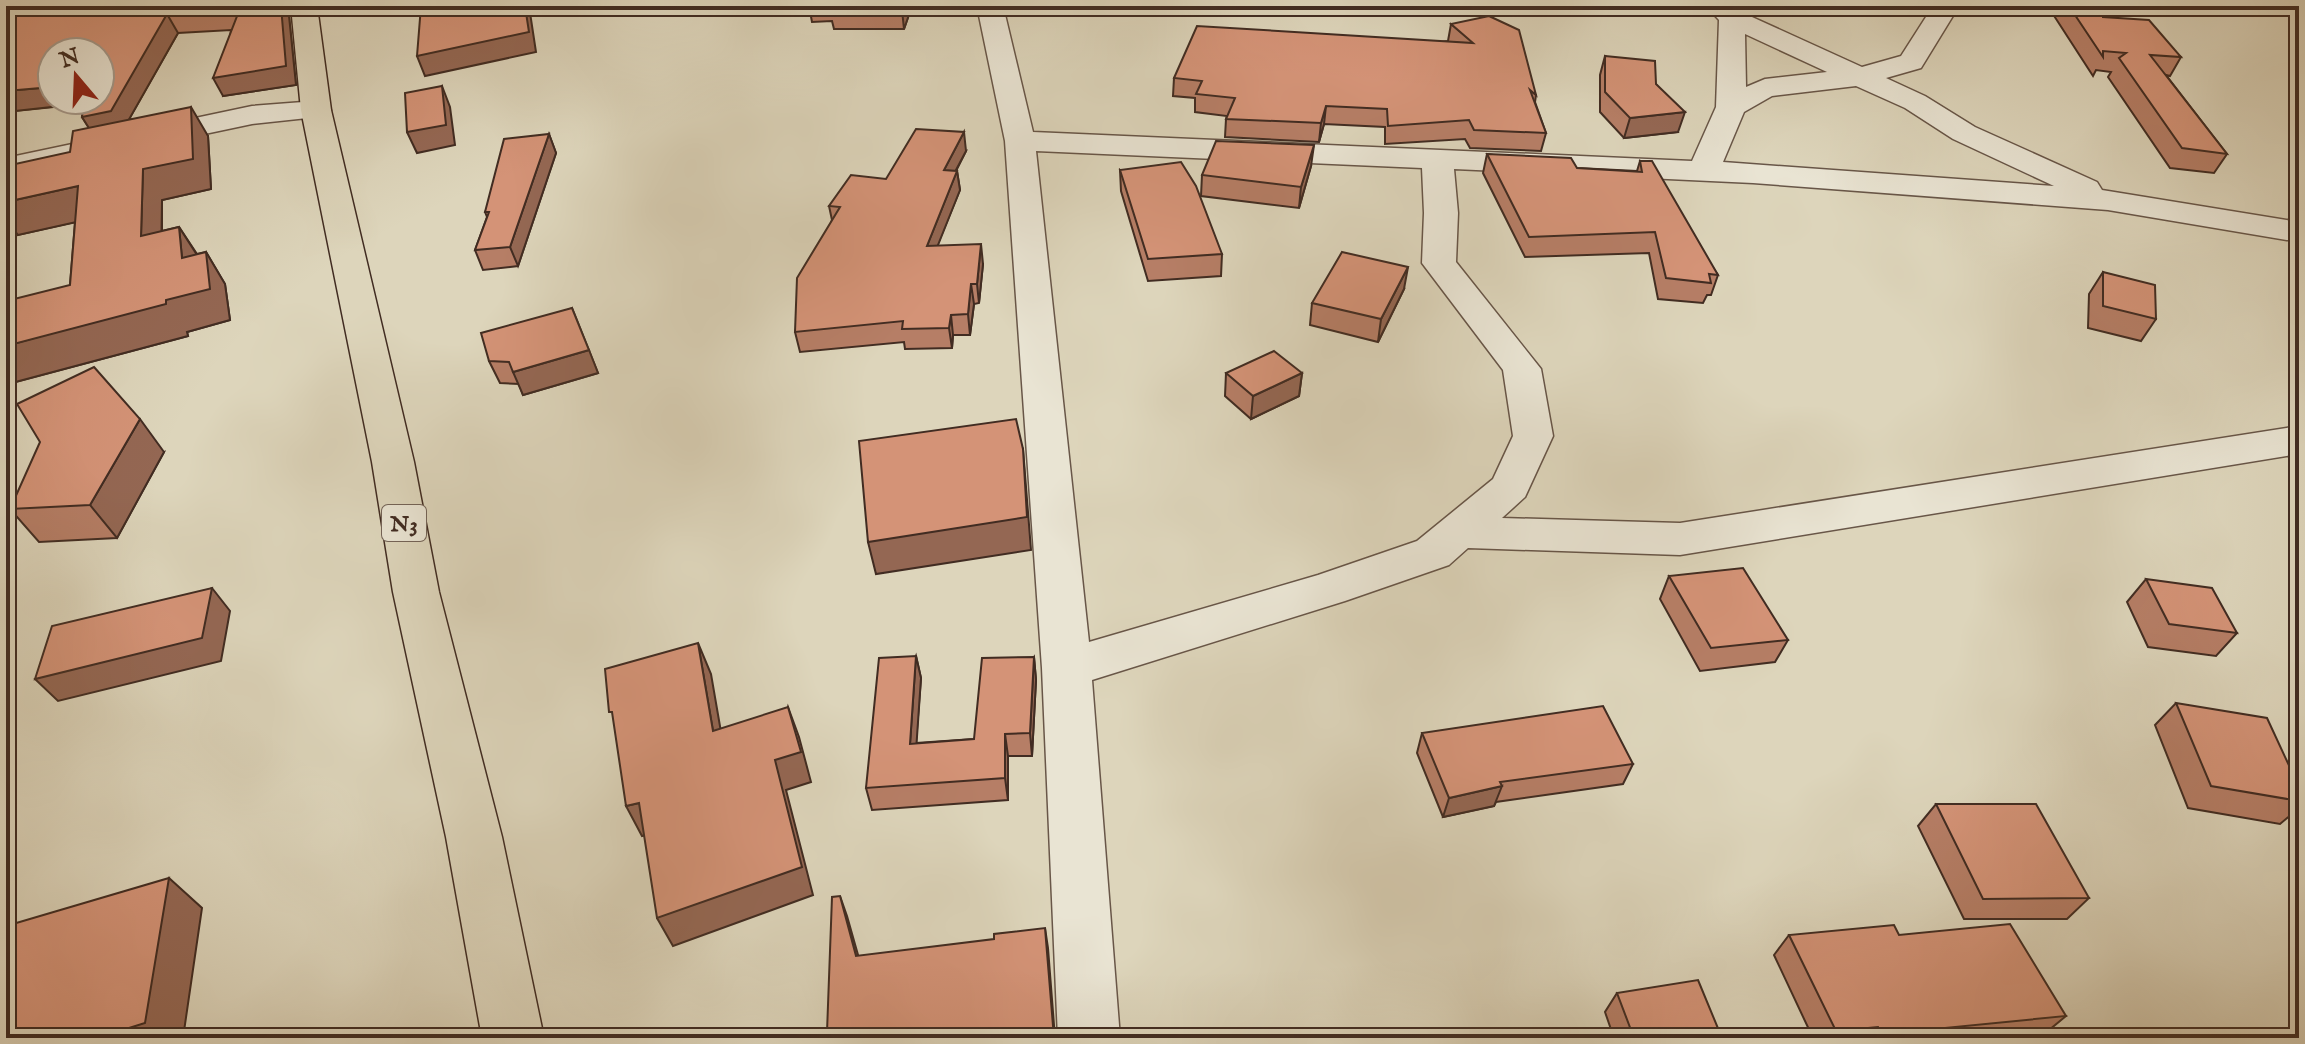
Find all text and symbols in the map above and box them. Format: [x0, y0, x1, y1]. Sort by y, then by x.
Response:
north arrow [36, 36, 116, 116]
text: N [56, 43, 84, 76]
road number: N3 [382, 505, 426, 541]

